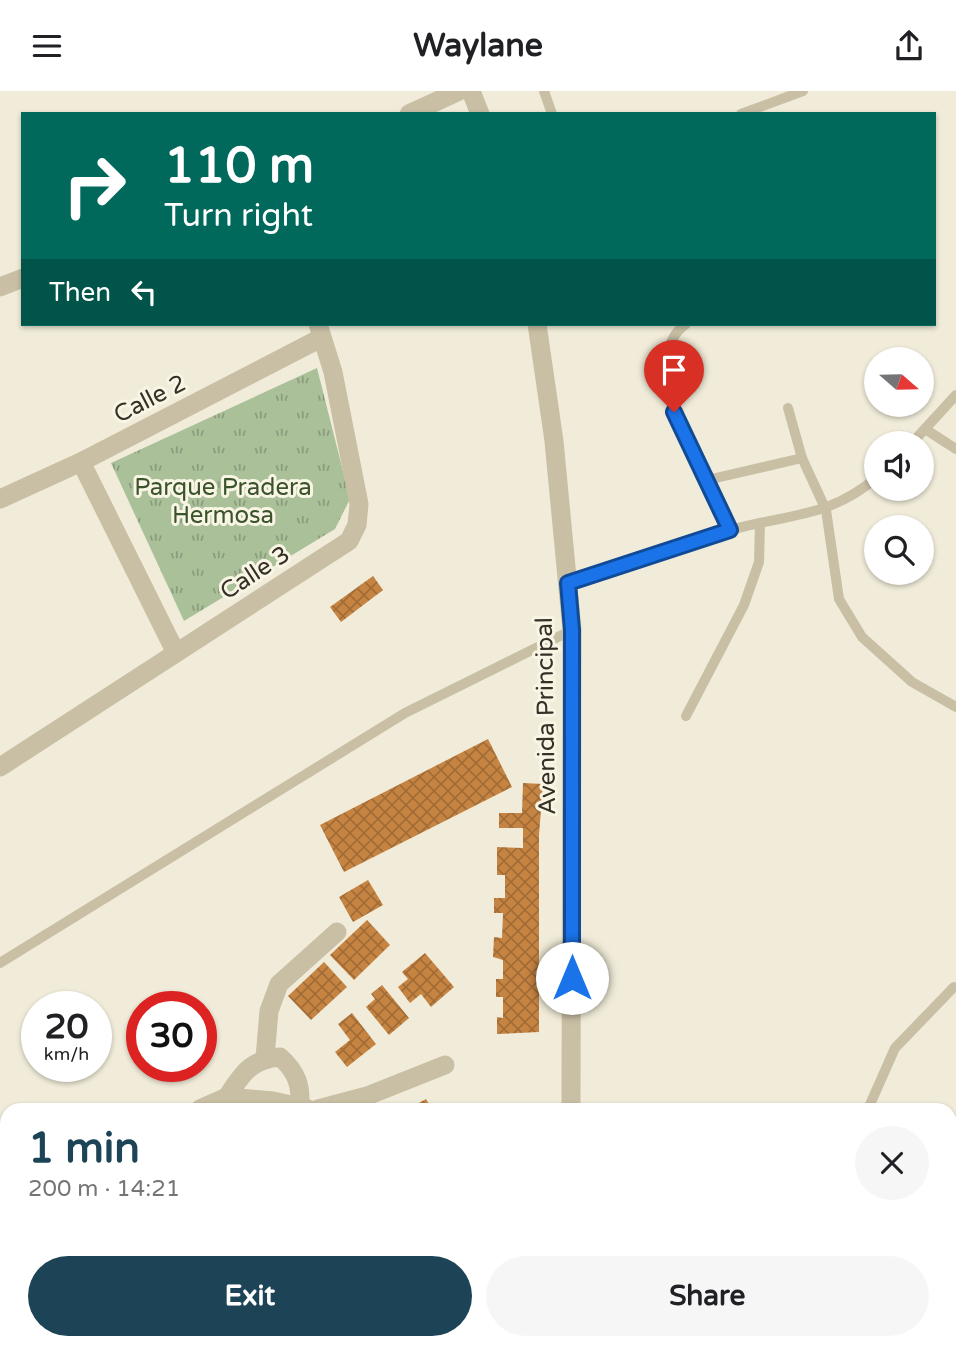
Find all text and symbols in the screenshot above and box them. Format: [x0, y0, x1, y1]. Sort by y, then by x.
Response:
icon: menu [28, 27, 66, 65]
text: Waylane [413, 27, 543, 65]
icon: share [890, 27, 928, 65]
text: 110 m [164, 137, 314, 196]
icon: right [49, 140, 140, 231]
text: Turn right [164, 197, 313, 235]
icon: left [125, 273, 163, 311]
text: Then [49, 277, 111, 308]
pin [644, 340, 704, 412]
north arrow [864, 347, 934, 417]
map controls [864, 347, 934, 585]
icon: arrive [655, 351, 693, 389]
street label: Calle 2 [109, 369, 191, 429]
button: sound [864, 431, 934, 501]
park label: Parque Pradera Hermosa [134, 473, 312, 530]
button: search [864, 515, 934, 585]
street label: Calle 3 [215, 540, 295, 606]
street label: Avenida Principal [530, 617, 562, 815]
position arrow [535, 941, 609, 1015]
speed limit sign: 30 [126, 991, 217, 1082]
text: 20 [45, 1006, 88, 1048]
text: km/h [44, 1043, 89, 1065]
text: 1 min [28, 1123, 140, 1174]
button: close [855, 1126, 929, 1200]
text: 200 m · 14:21 [28, 1175, 180, 1203]
button: Exit [28, 1256, 472, 1336]
button: Share [486, 1256, 929, 1336]

